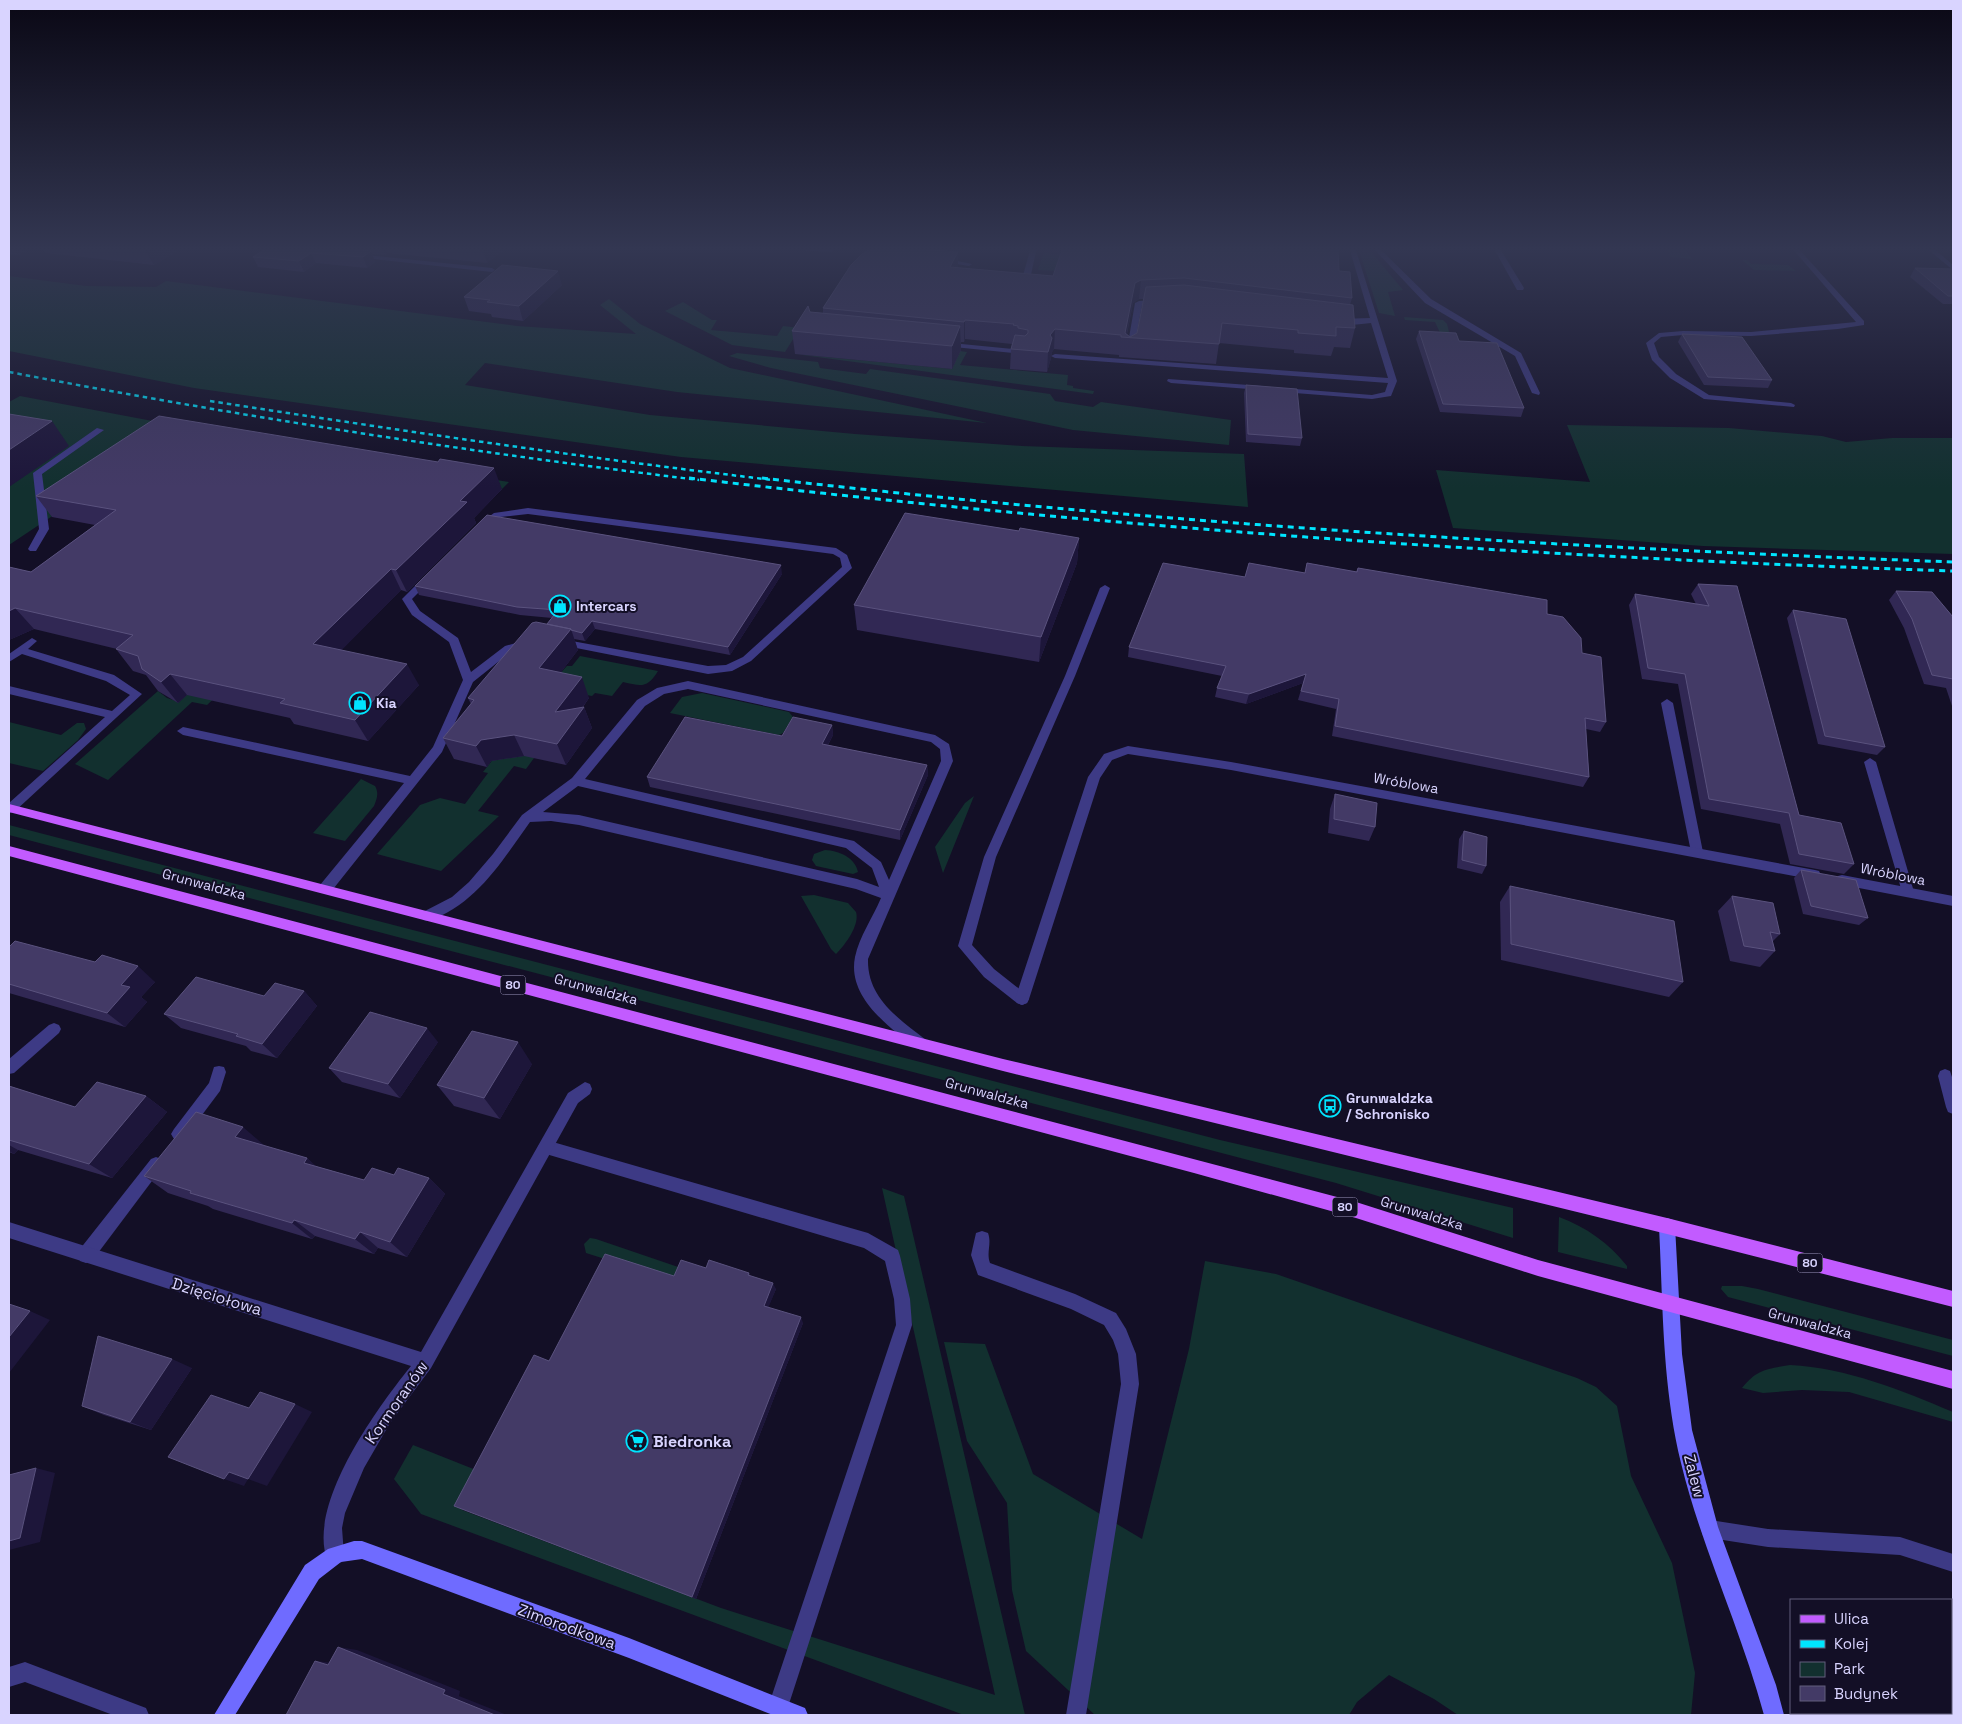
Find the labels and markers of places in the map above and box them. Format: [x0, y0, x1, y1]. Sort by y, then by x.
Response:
shop icon: Intercars [548, 594, 572, 618]
place label: Intercars [576, 597, 637, 615]
shop icon: Kia [348, 691, 372, 715]
place label: Kia [376, 694, 397, 712]
place label: Grunwaldzka / Schronisko [1345, 1089, 1433, 1123]
bus stop icon: Grunwaldzka / Schronisko [1318, 1094, 1342, 1118]
supermarket icon: Biedronka [625, 1429, 649, 1453]
place label: Biedronka [653, 1431, 731, 1452]

